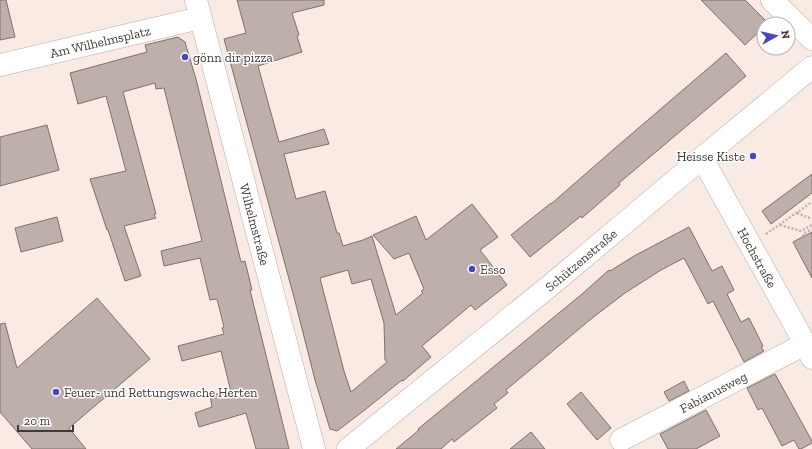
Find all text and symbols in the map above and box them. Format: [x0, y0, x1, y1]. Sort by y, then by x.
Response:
north arrow [756, 16, 796, 56]
street label: Am Wilhelmsplatz [49, 23, 152, 61]
text: N [778, 30, 793, 40]
place label: gönn dir pizza [193, 50, 273, 65]
marker: gönn dir pizza [180, 52, 190, 62]
place label: Heisse Kiste [677, 149, 745, 164]
marker: Heisse Kiste [748, 151, 758, 161]
street label: Wilhelmstraße [237, 182, 272, 267]
street label: Hochstraße [734, 225, 780, 291]
street label: Schützenstraße [542, 226, 620, 295]
place label: Esso [480, 262, 506, 277]
marker: Esso [467, 264, 477, 274]
street label: Fabianusweg [677, 369, 750, 416]
place label: Feuer- und Rettungswache Herten [64, 385, 258, 400]
marker: Feuer- und Rettungswache Herten [51, 387, 61, 397]
scale bar [18, 407, 73, 433]
text: 20 m [24, 414, 51, 428]

